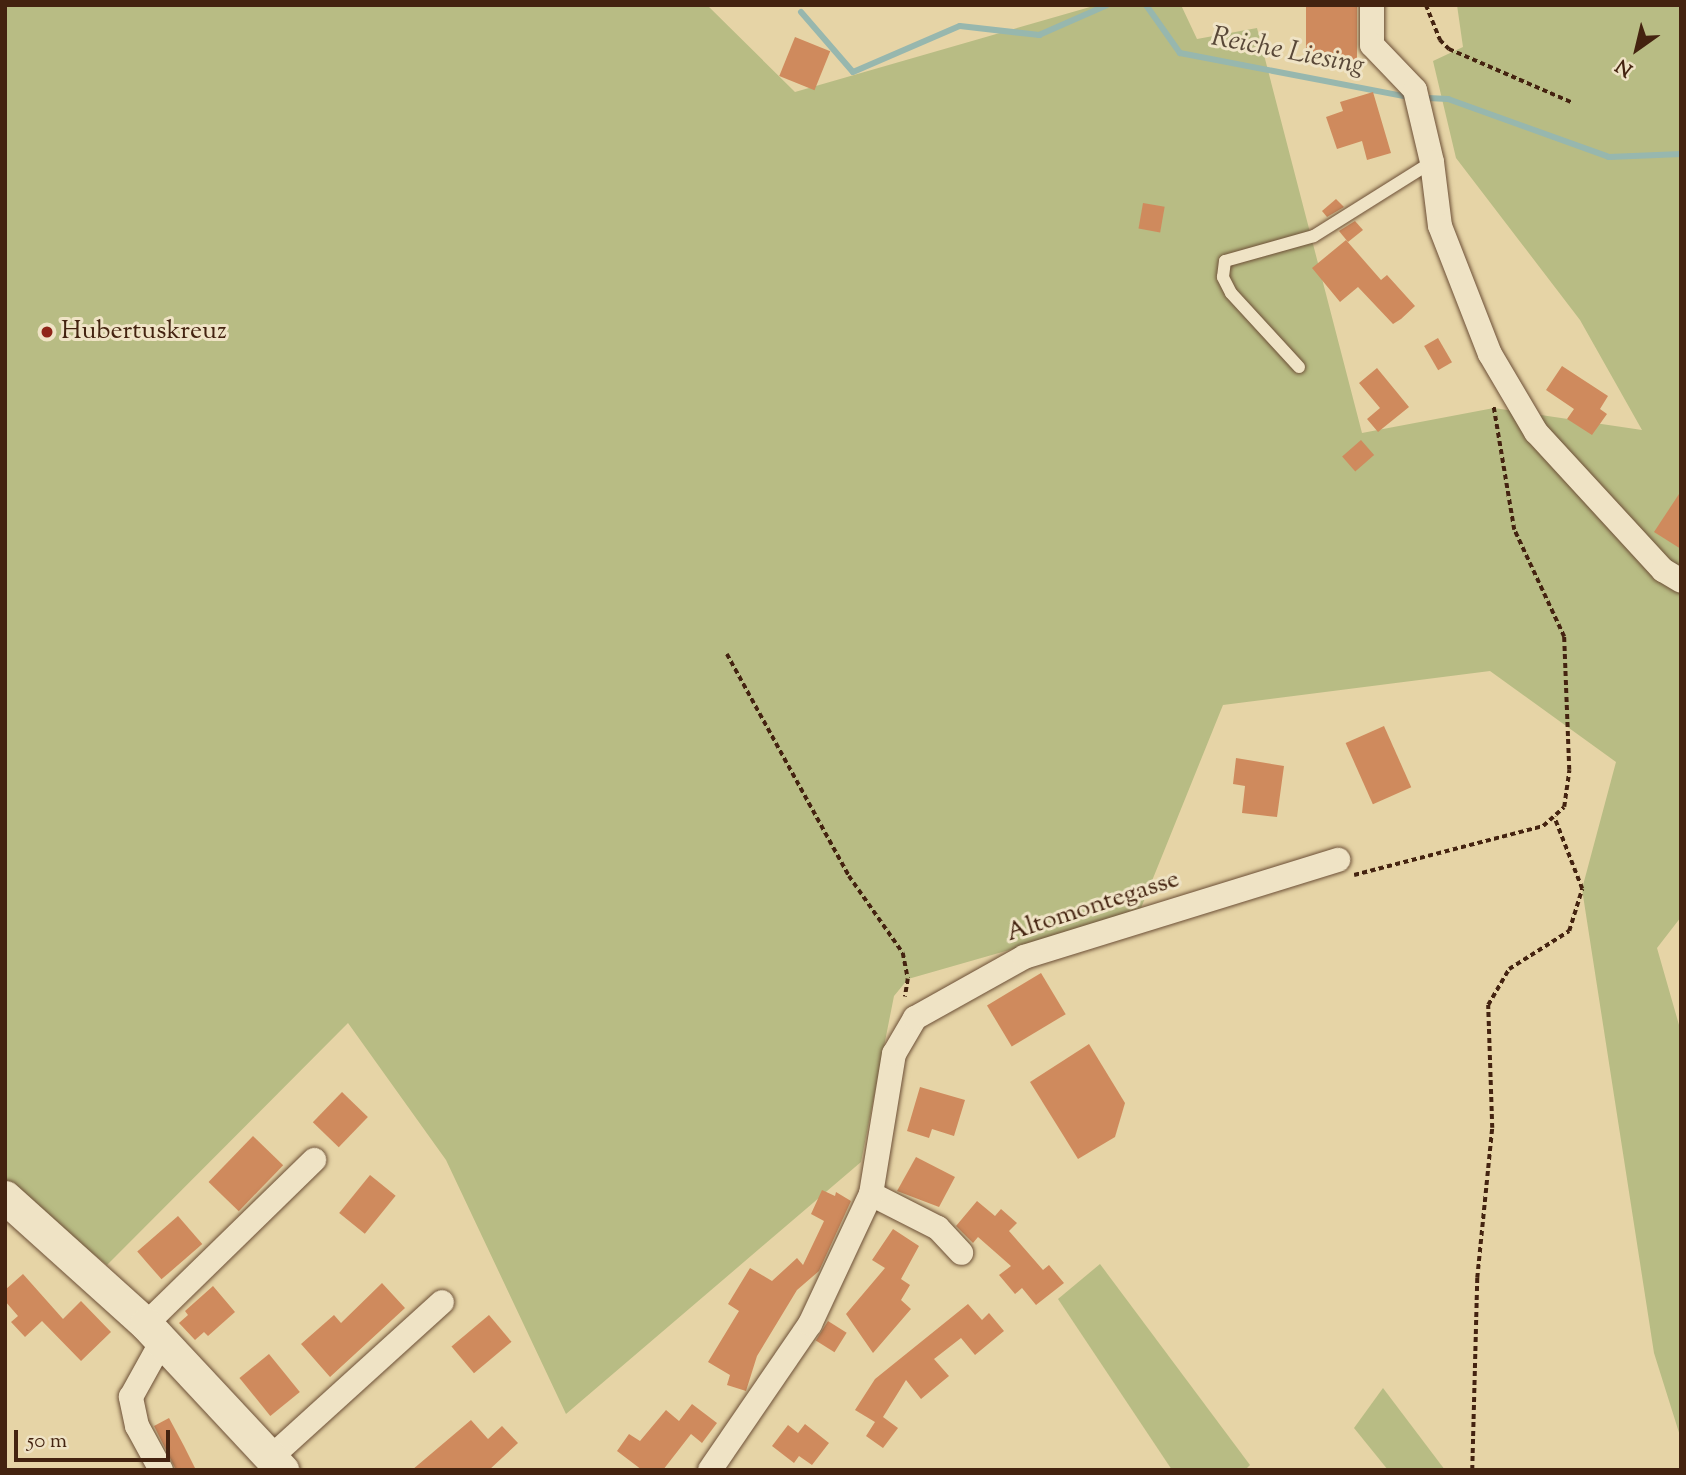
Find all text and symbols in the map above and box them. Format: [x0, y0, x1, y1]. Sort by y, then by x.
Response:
north arrow [1602, 14, 1672, 84]
water label: Reiche Liesing [1208, 21, 1368, 83]
text: N [1611, 51, 1639, 82]
place label: Hubertuskreuz [61, 316, 227, 348]
marker: Hubertuskreuz [39, 324, 55, 340]
street label: Altomontegasse [1003, 864, 1183, 950]
scale bar [18, 1416, 173, 1460]
text: 50 m [27, 1427, 67, 1457]

